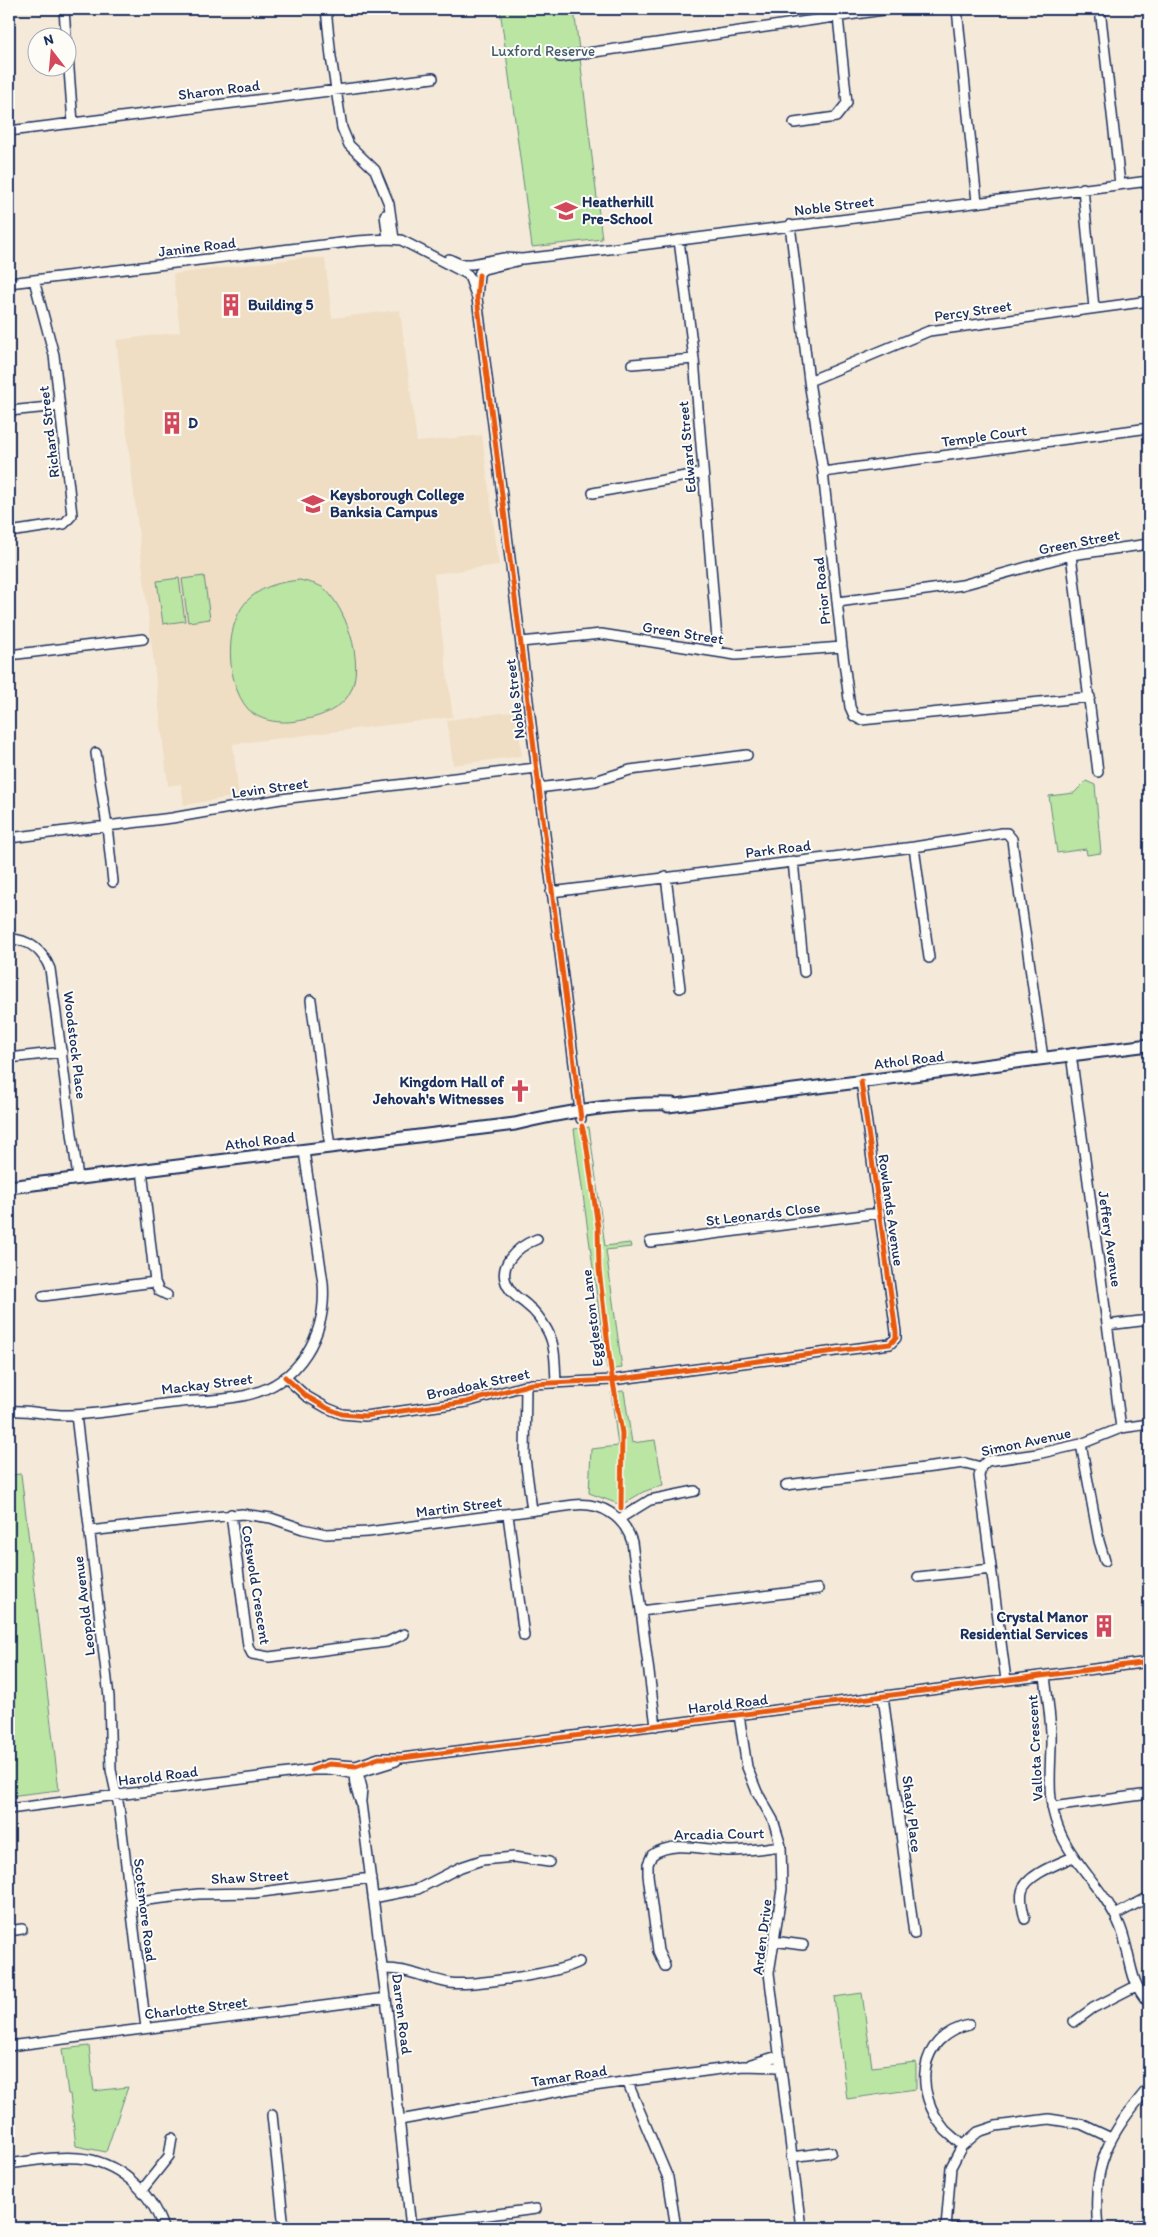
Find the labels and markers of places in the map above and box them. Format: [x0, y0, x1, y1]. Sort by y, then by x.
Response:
place label: Heatherhill Pre-School [582, 193, 655, 228]
school or university icon: Heatherhill Pre-School [553, 198, 579, 224]
building icon: Building 5 [218, 292, 244, 318]
place label: Building 5 [248, 296, 313, 315]
building icon: D [159, 410, 185, 436]
place label: D [188, 414, 198, 432]
place label: Keysborough College Banksia Campus [330, 486, 465, 522]
school or university icon: Keysborough College Banksia Campus [300, 491, 326, 517]
place label: Kingdom Hall of Jehovah's Witnesses [372, 1073, 504, 1108]
church icon: Kingdom Hall of Jehovah's Witnesses [507, 1078, 533, 1104]
place label: Crystal Manor Residential Services [960, 1608, 1089, 1643]
building icon: Crystal Manor Residential Services [1091, 1613, 1117, 1639]

